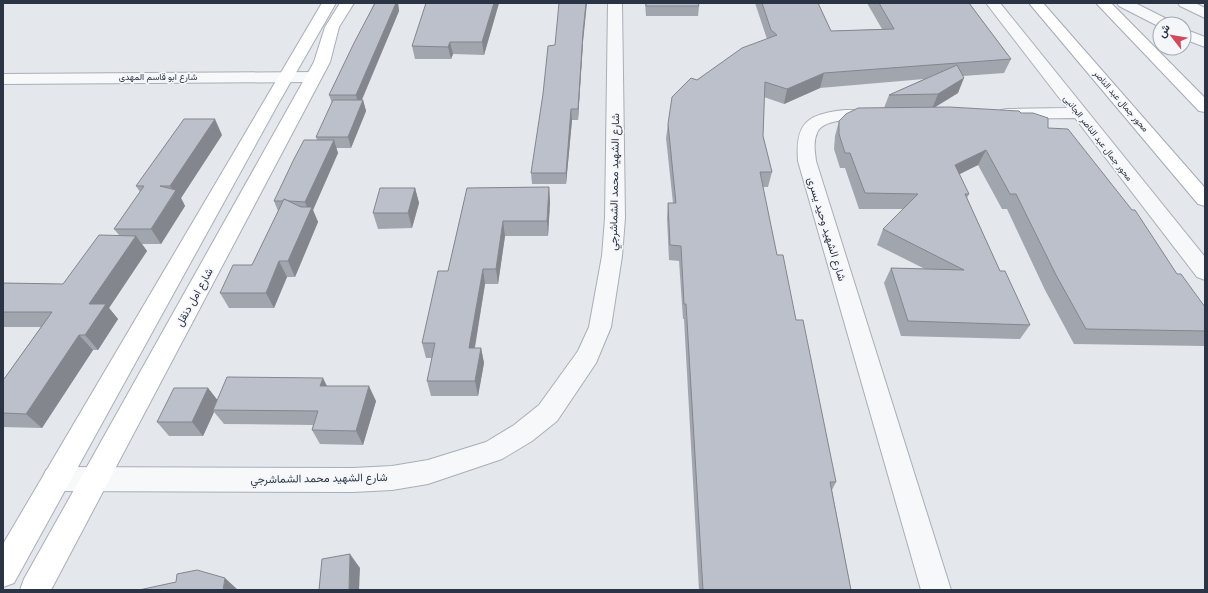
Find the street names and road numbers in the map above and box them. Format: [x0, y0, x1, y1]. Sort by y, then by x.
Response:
street label: محور جمال عبد الناصر [1090, 66, 1152, 135]
street label: شارع ابو قاسم المهدى [119, 70, 197, 83]
street label: محور جمال عبد الناصر الجانبى [1061, 92, 1136, 184]
street label: شارع الشهيد محمد الشماشرجي [605, 113, 625, 251]
street label: شارع الشهيد وحيد يسرى [804, 175, 851, 283]
street label: شارع امل دنقل [171, 264, 217, 329]
street label: شارع الشهيد محمد الشماشرجي [250, 469, 388, 489]

